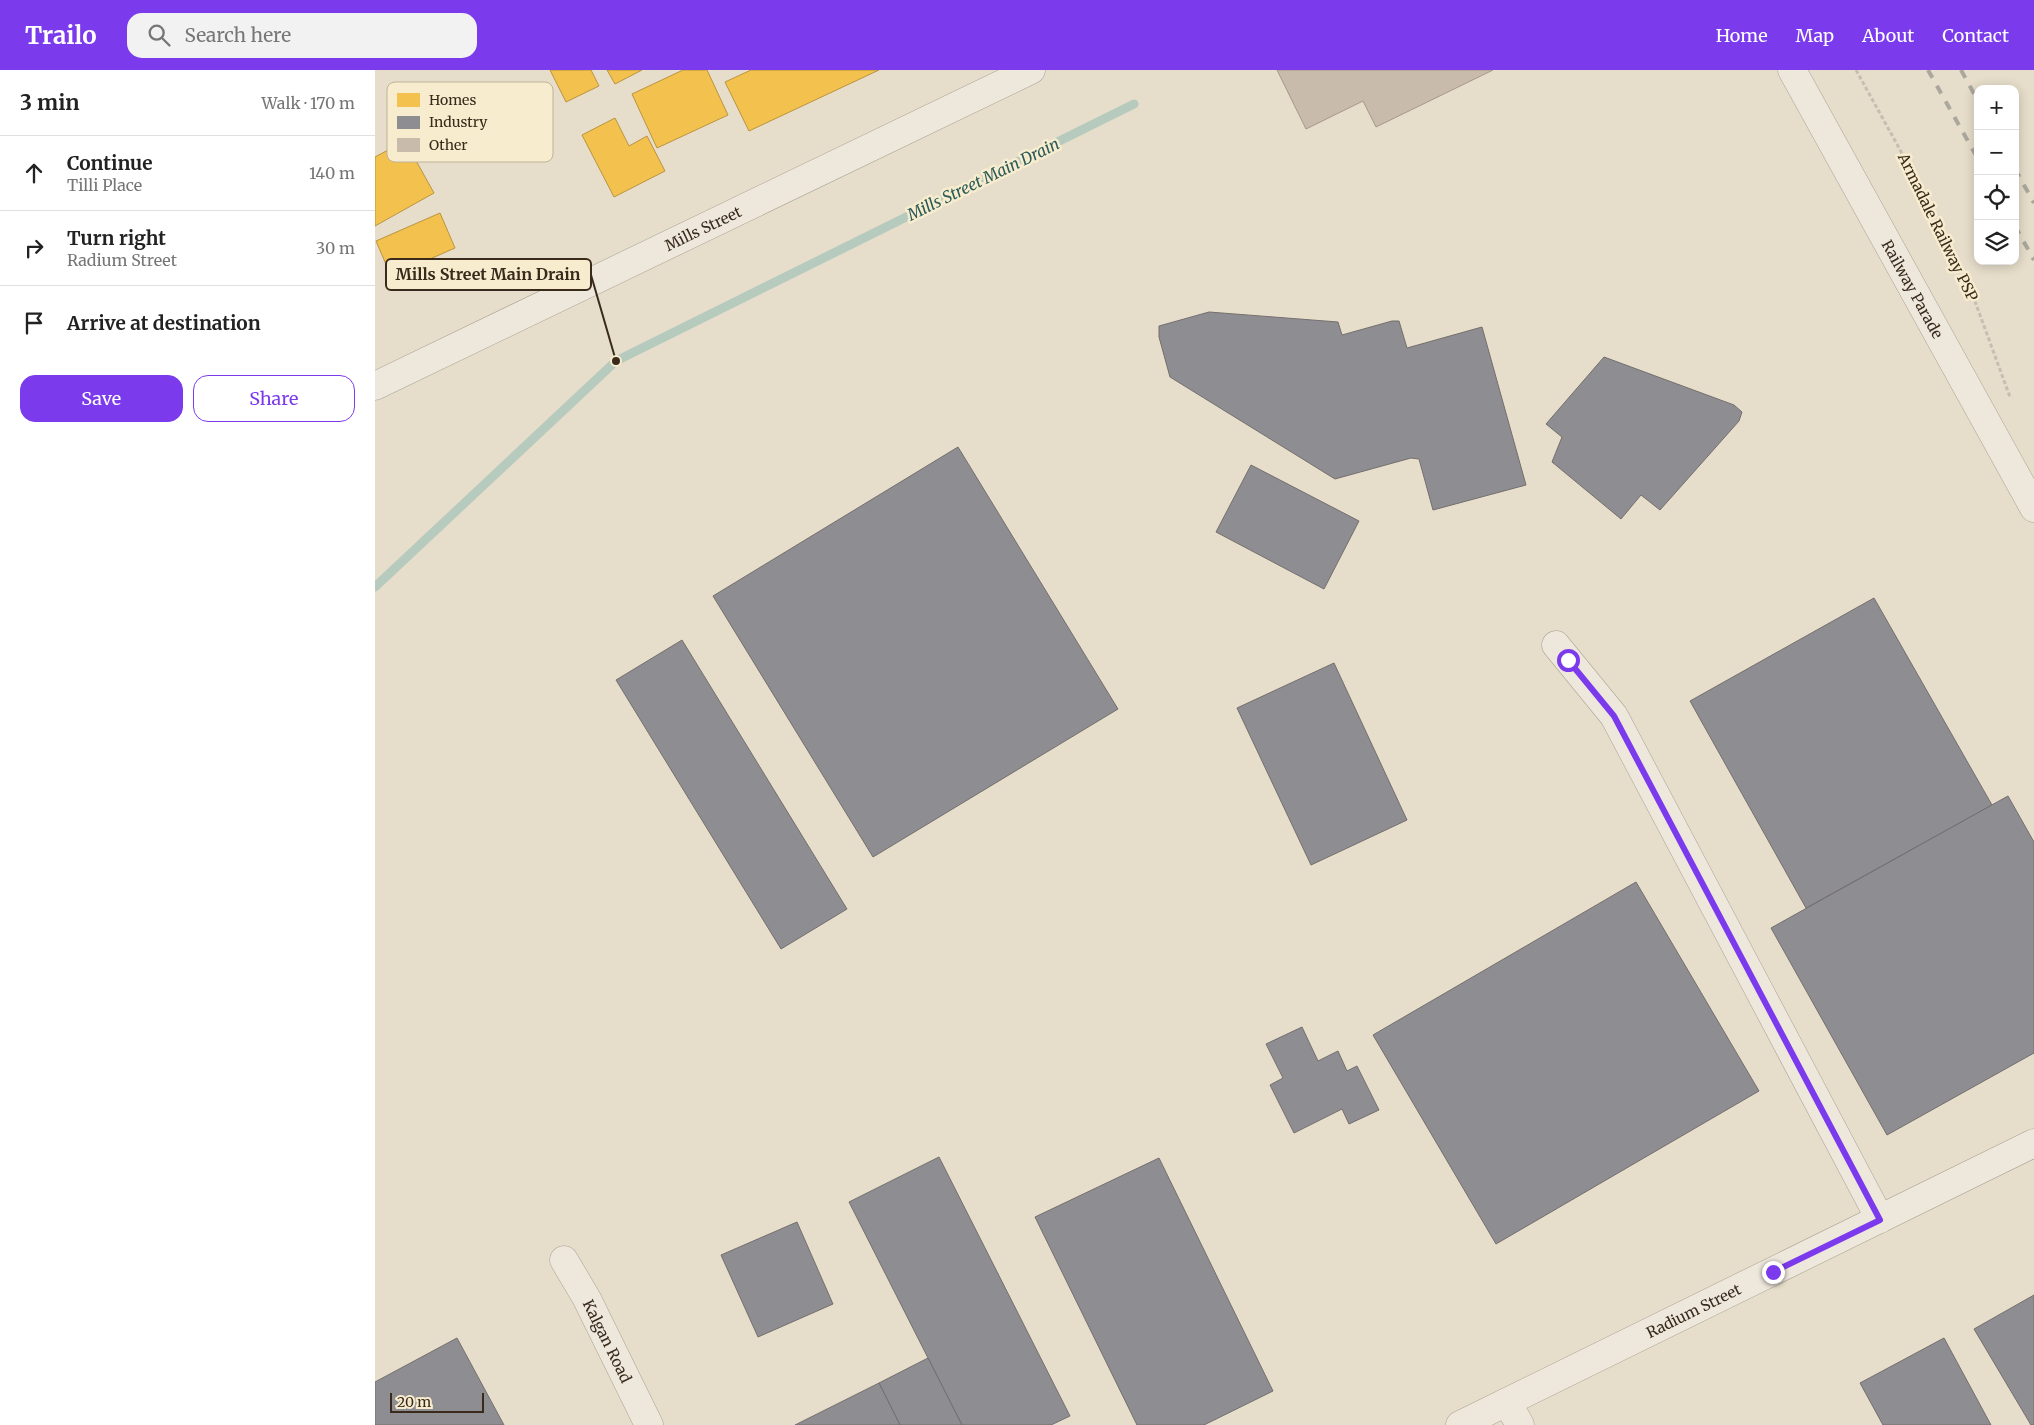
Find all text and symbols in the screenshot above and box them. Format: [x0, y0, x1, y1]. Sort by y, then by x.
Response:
search box [127, 13, 477, 58]
text: Trailo [25, 20, 97, 51]
icon: search [145, 21, 173, 49]
text: Search here [185, 23, 291, 47]
text: Home [1716, 24, 1768, 47]
text: Map [1796, 24, 1834, 47]
text: About [1862, 24, 1914, 47]
text: Contact [1942, 24, 2009, 47]
legend [387, 82, 553, 162]
map controls [1974, 85, 2019, 265]
button: + [1974, 85, 2019, 130]
text: 3 min [20, 89, 79, 116]
text: Homes [429, 91, 476, 109]
text: Walk · 170 m [262, 93, 355, 113]
text: Industry [429, 113, 488, 131]
button: − [1974, 130, 2019, 175]
water label: Mills Street Main Drain [903, 133, 1062, 225]
text: Other [429, 136, 468, 154]
street label: Armadale Railway PSP [1893, 149, 1982, 304]
text: Continue [67, 151, 153, 175]
icon: ahead [20, 159, 48, 187]
text: 140 m [309, 163, 355, 183]
text: Tilli Place [67, 175, 142, 195]
button: locate [1974, 175, 2019, 220]
street label: Mills Street [661, 201, 745, 255]
button: layers [1974, 220, 2019, 265]
text: Turn right [67, 226, 166, 250]
icon: right [20, 234, 48, 262]
street label: Railway Parade [1878, 236, 1948, 342]
text: 30 m [316, 238, 355, 258]
text: Radium Street [67, 250, 177, 270]
callout: Mills Street Main Drain [386, 259, 591, 290]
text: Mills Street Main Drain [396, 264, 581, 284]
icon: arrive [20, 309, 48, 337]
text: Arrive at destination [67, 311, 261, 335]
button: Save [20, 375, 183, 422]
button: Share [193, 375, 355, 422]
route start [1557, 649, 1580, 672]
route end [1762, 1261, 1785, 1284]
street label: Radium Street [1643, 1279, 1744, 1342]
street label: Kalgan Road [579, 1296, 636, 1386]
scale bar [390, 1390, 484, 1413]
text: 20 m [397, 1393, 431, 1411]

